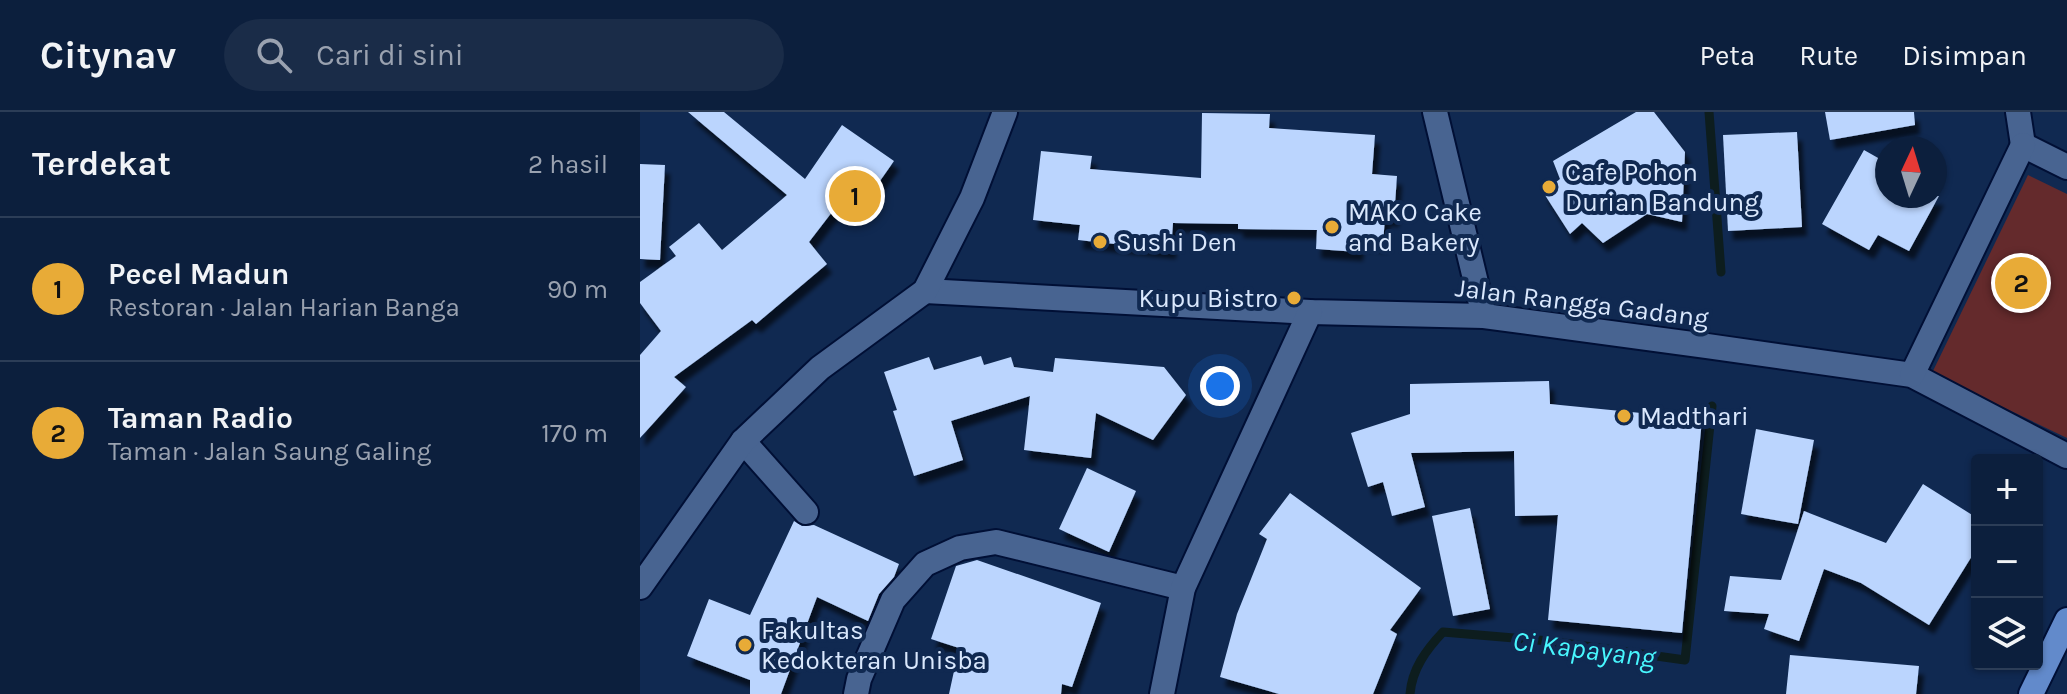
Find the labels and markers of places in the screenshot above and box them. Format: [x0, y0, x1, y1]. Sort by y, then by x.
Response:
place label: Cafe Pohon Durian Bandung [1565, 157, 1759, 218]
pin: 1 [829, 166, 881, 226]
marker: Cafe Pohon Durian Bandung [1540, 178, 1558, 196]
place label: MAKO Cake and Bakery [1348, 197, 1482, 258]
marker: MAKO Cake and Bakery [1323, 218, 1341, 236]
place label: Sushi Den [1116, 227, 1237, 258]
marker: Sushi Den [1091, 233, 1109, 251]
pin: 2 [1995, 253, 2047, 313]
place label: Kupu Bistro [1138, 283, 1278, 314]
marker: Kupu Bistro [1285, 289, 1303, 307]
place label: Madthari [1640, 401, 1749, 432]
marker: Madthari [1615, 407, 1633, 425]
place label: Fakultas Kedokteran Unisba [761, 615, 987, 676]
marker: Fakultas Kedokteran Unisba [736, 636, 754, 654]

